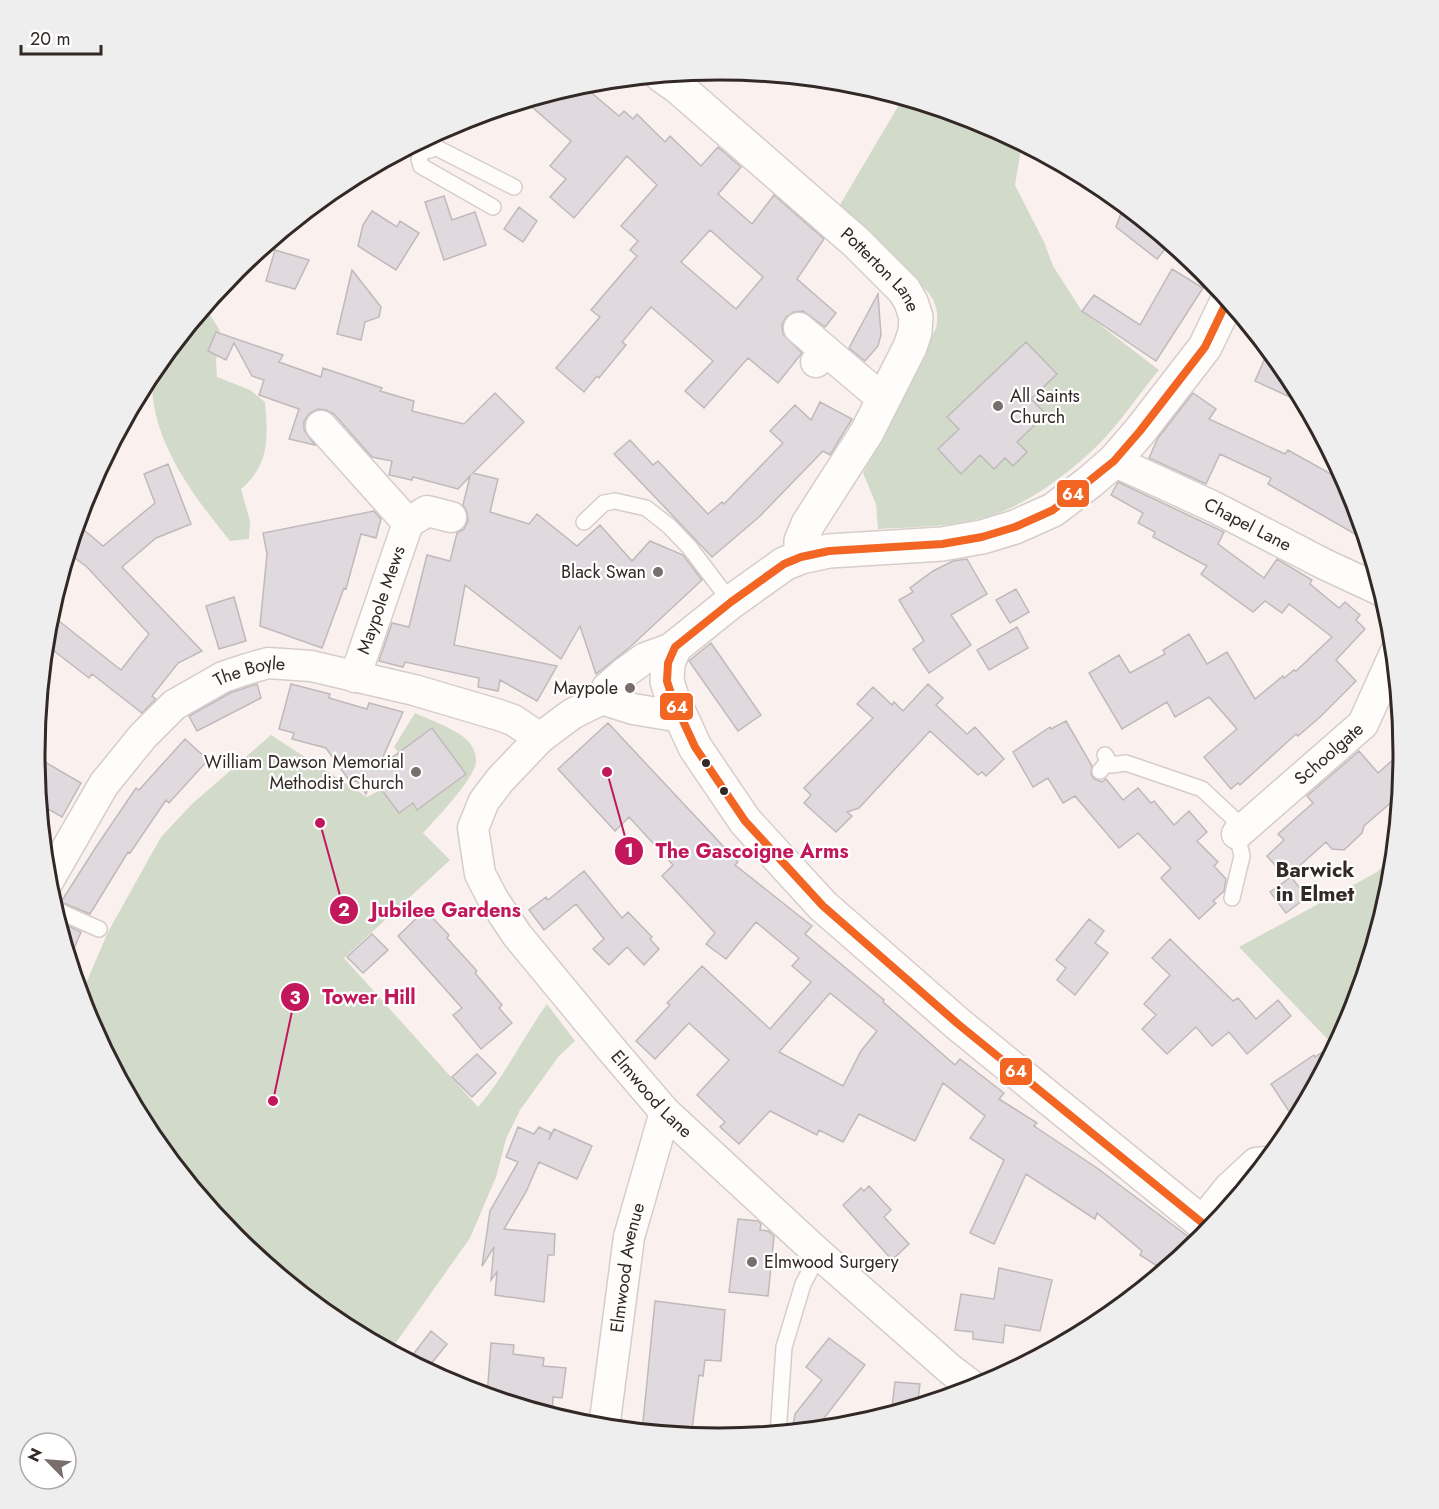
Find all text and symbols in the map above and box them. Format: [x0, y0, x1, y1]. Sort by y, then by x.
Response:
scale bar [21, 18, 100, 56]
text: 20 m [30, 26, 70, 52]
street label: Potterton Lane [835, 221, 926, 315]
place label: All Saints Church [1010, 383, 1080, 430]
marker: All Saints Church [991, 399, 1005, 413]
line badge: 64 [1056, 479, 1090, 508]
text: 64 [1062, 483, 1084, 506]
street label: Chapel Lane [1200, 491, 1296, 558]
street label: Maypole Mews [350, 542, 412, 658]
place label: Black Swan [561, 559, 646, 585]
marker: Black Swan [651, 565, 665, 579]
street label: The Boyle [209, 649, 286, 693]
place label: Maypole [553, 675, 618, 701]
marker: Maypole [623, 681, 637, 695]
line badge: 64 [659, 692, 694, 721]
text: 64 [666, 696, 688, 719]
street label: Schoolgate [1289, 716, 1369, 791]
place label: William Dawson Memorial Methodist Church [204, 749, 404, 796]
unlabelled marker [700, 757, 712, 769]
marker: William Dawson Memorial Methodist Church [409, 765, 423, 779]
unlabelled marker [718, 785, 730, 797]
callout: The Gascoigne Arms [614, 832, 861, 870]
text: The Gascoigne Arms [655, 837, 849, 866]
text: 1 [624, 838, 634, 864]
district label: Barwick in Elmet [1276, 855, 1355, 909]
callout: Jubilee Gardens [329, 891, 533, 929]
text: Jubilee Gardens [367, 896, 521, 925]
text: 2 [338, 897, 350, 923]
callout: Tower Hill [280, 978, 428, 1016]
text: Tower Hill [322, 983, 416, 1012]
text: 3 [289, 985, 301, 1011]
street label: Elmwood Lane [605, 1044, 698, 1144]
line badge: 64 [999, 1057, 1033, 1086]
text: 64 [1005, 1060, 1027, 1083]
street label: Elmwood Avenue [604, 1200, 651, 1334]
place label: Elmwood Surgery [764, 1249, 899, 1275]
marker: Elmwood Surgery [745, 1255, 759, 1269]
north arrow [18, 1431, 78, 1491]
text: N [22, 1444, 48, 1465]

